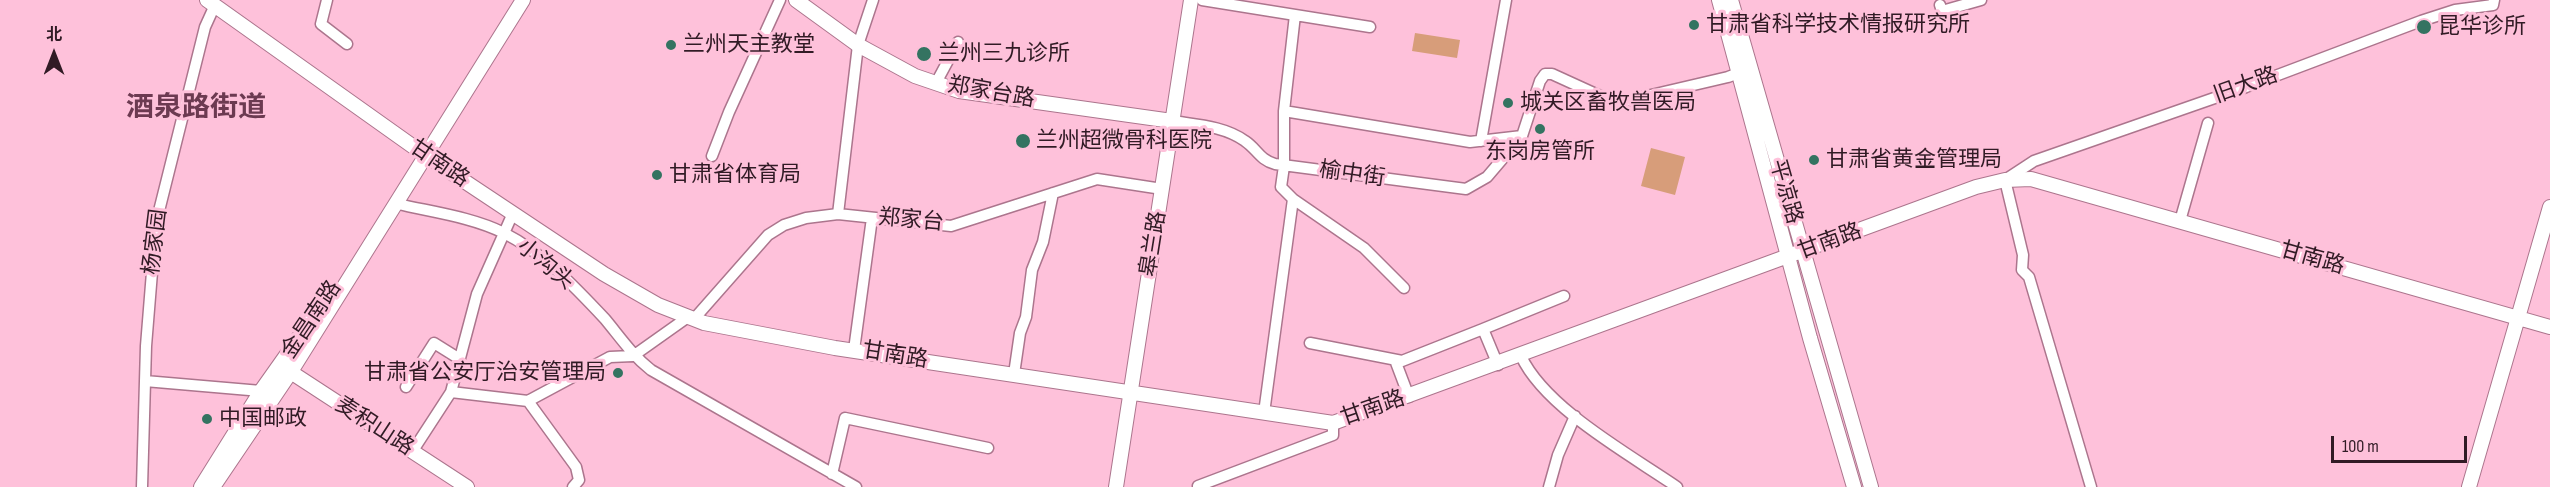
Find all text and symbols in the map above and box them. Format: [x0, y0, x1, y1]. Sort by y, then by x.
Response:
place label: 甘肃省科学技术情报研究所 [1706, 12, 1970, 38]
place label: 昆华诊所 [2438, 14, 2526, 40]
marker: 甘肃省科学技术情报研究所 [1687, 18, 1701, 32]
marker: 昆华诊所 [2415, 18, 2433, 36]
north arrow [24, 24, 84, 84]
text: 北 [46, 26, 62, 45]
place label: 兰州天主教堂 [683, 32, 815, 58]
marker: 兰州天主教堂 [664, 38, 678, 52]
place label: 兰州三九诊所 [938, 41, 1070, 67]
marker: 兰州三九诊所 [915, 45, 933, 63]
street label: 旧大路 [2210, 62, 2282, 110]
street label: 郑家台路 [945, 72, 1037, 114]
place label: 城关区畜牧兽医局 [1520, 90, 1696, 116]
district label: 酒泉路街道 [126, 92, 266, 126]
marker: 城关区畜牧兽医局 [1501, 96, 1515, 110]
marker: 东岗房管所 [1533, 122, 1547, 136]
place label: 兰州超微骨科医院 [1036, 128, 1212, 154]
marker: 兰州超微骨科医院 [1014, 132, 1032, 150]
street label: 甘南路 [404, 135, 474, 193]
place label: 东岗房管所 [1485, 139, 1595, 165]
place label: 甘肃省黄金管理局 [1826, 147, 2002, 173]
marker: 甘肃省黄金管理局 [1807, 153, 1821, 167]
street label: 榆中街 [1317, 157, 1387, 193]
street label: 平凉路 [1763, 157, 1807, 227]
place label: 甘肃省体育局 [669, 162, 801, 188]
marker: 甘肃省体育局 [650, 168, 664, 182]
street label: 郑家台 [877, 205, 945, 237]
street label: 杨家园 [139, 208, 173, 276]
street label: 皋兰路 [1136, 209, 1172, 279]
street label: 甘南路 [1794, 218, 1866, 266]
street label: 小沟头 [511, 234, 579, 296]
street label: 甘南路 [2277, 237, 2347, 281]
street label: 金昌南路 [276, 276, 348, 364]
street label: 甘南路 [860, 338, 930, 374]
place label: 甘肃省公安厅治安管理局 [364, 360, 606, 386]
marker: 甘肃省公安厅治安管理局 [611, 366, 625, 380]
street label: 甘南路 [1338, 386, 1408, 432]
street label: 麦积山路 [330, 392, 418, 462]
place label: 中国邮政 [219, 406, 307, 432]
marker: 中国邮政 [200, 412, 214, 426]
scale bar [2334, 424, 2470, 462]
text: 100 m [2342, 436, 2379, 457]

